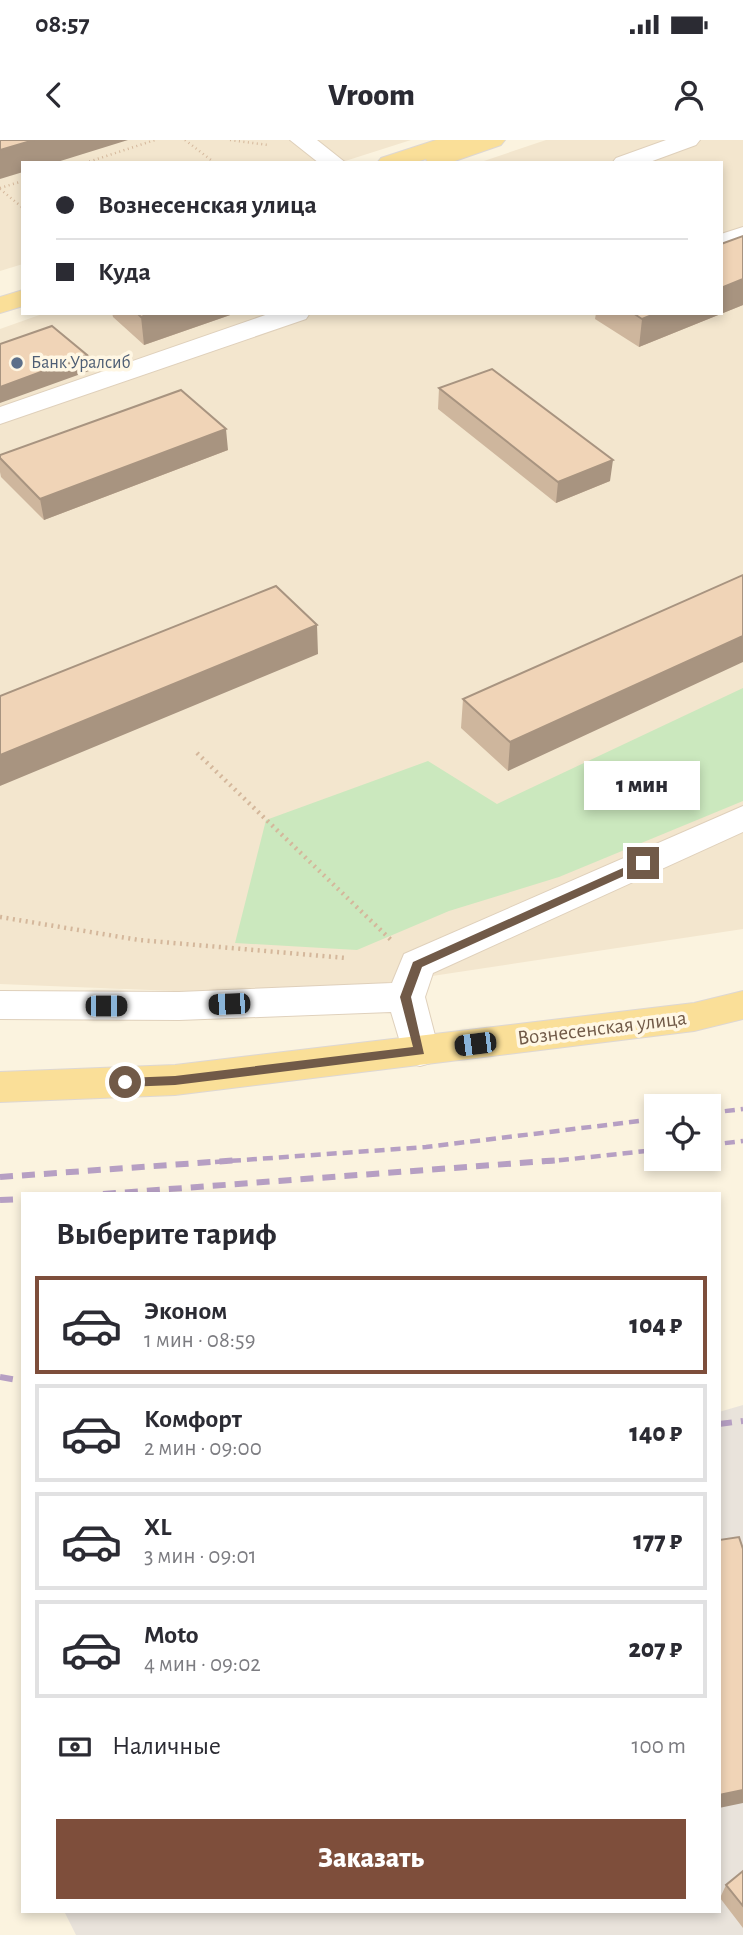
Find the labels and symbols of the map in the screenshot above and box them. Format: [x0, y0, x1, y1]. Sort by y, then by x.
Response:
place label: Банк Уралсиб [31, 353, 130, 372]
marker: Банк Уралсиб [9, 355, 25, 371]
callout: 1 мин [585, 762, 701, 810]
route end [627, 847, 659, 879]
car [208, 993, 251, 1015]
car [86, 996, 128, 1017]
street label: Вознесенская улица [516, 1007, 688, 1049]
car [453, 1031, 498, 1057]
route start [109, 1066, 141, 1098]

